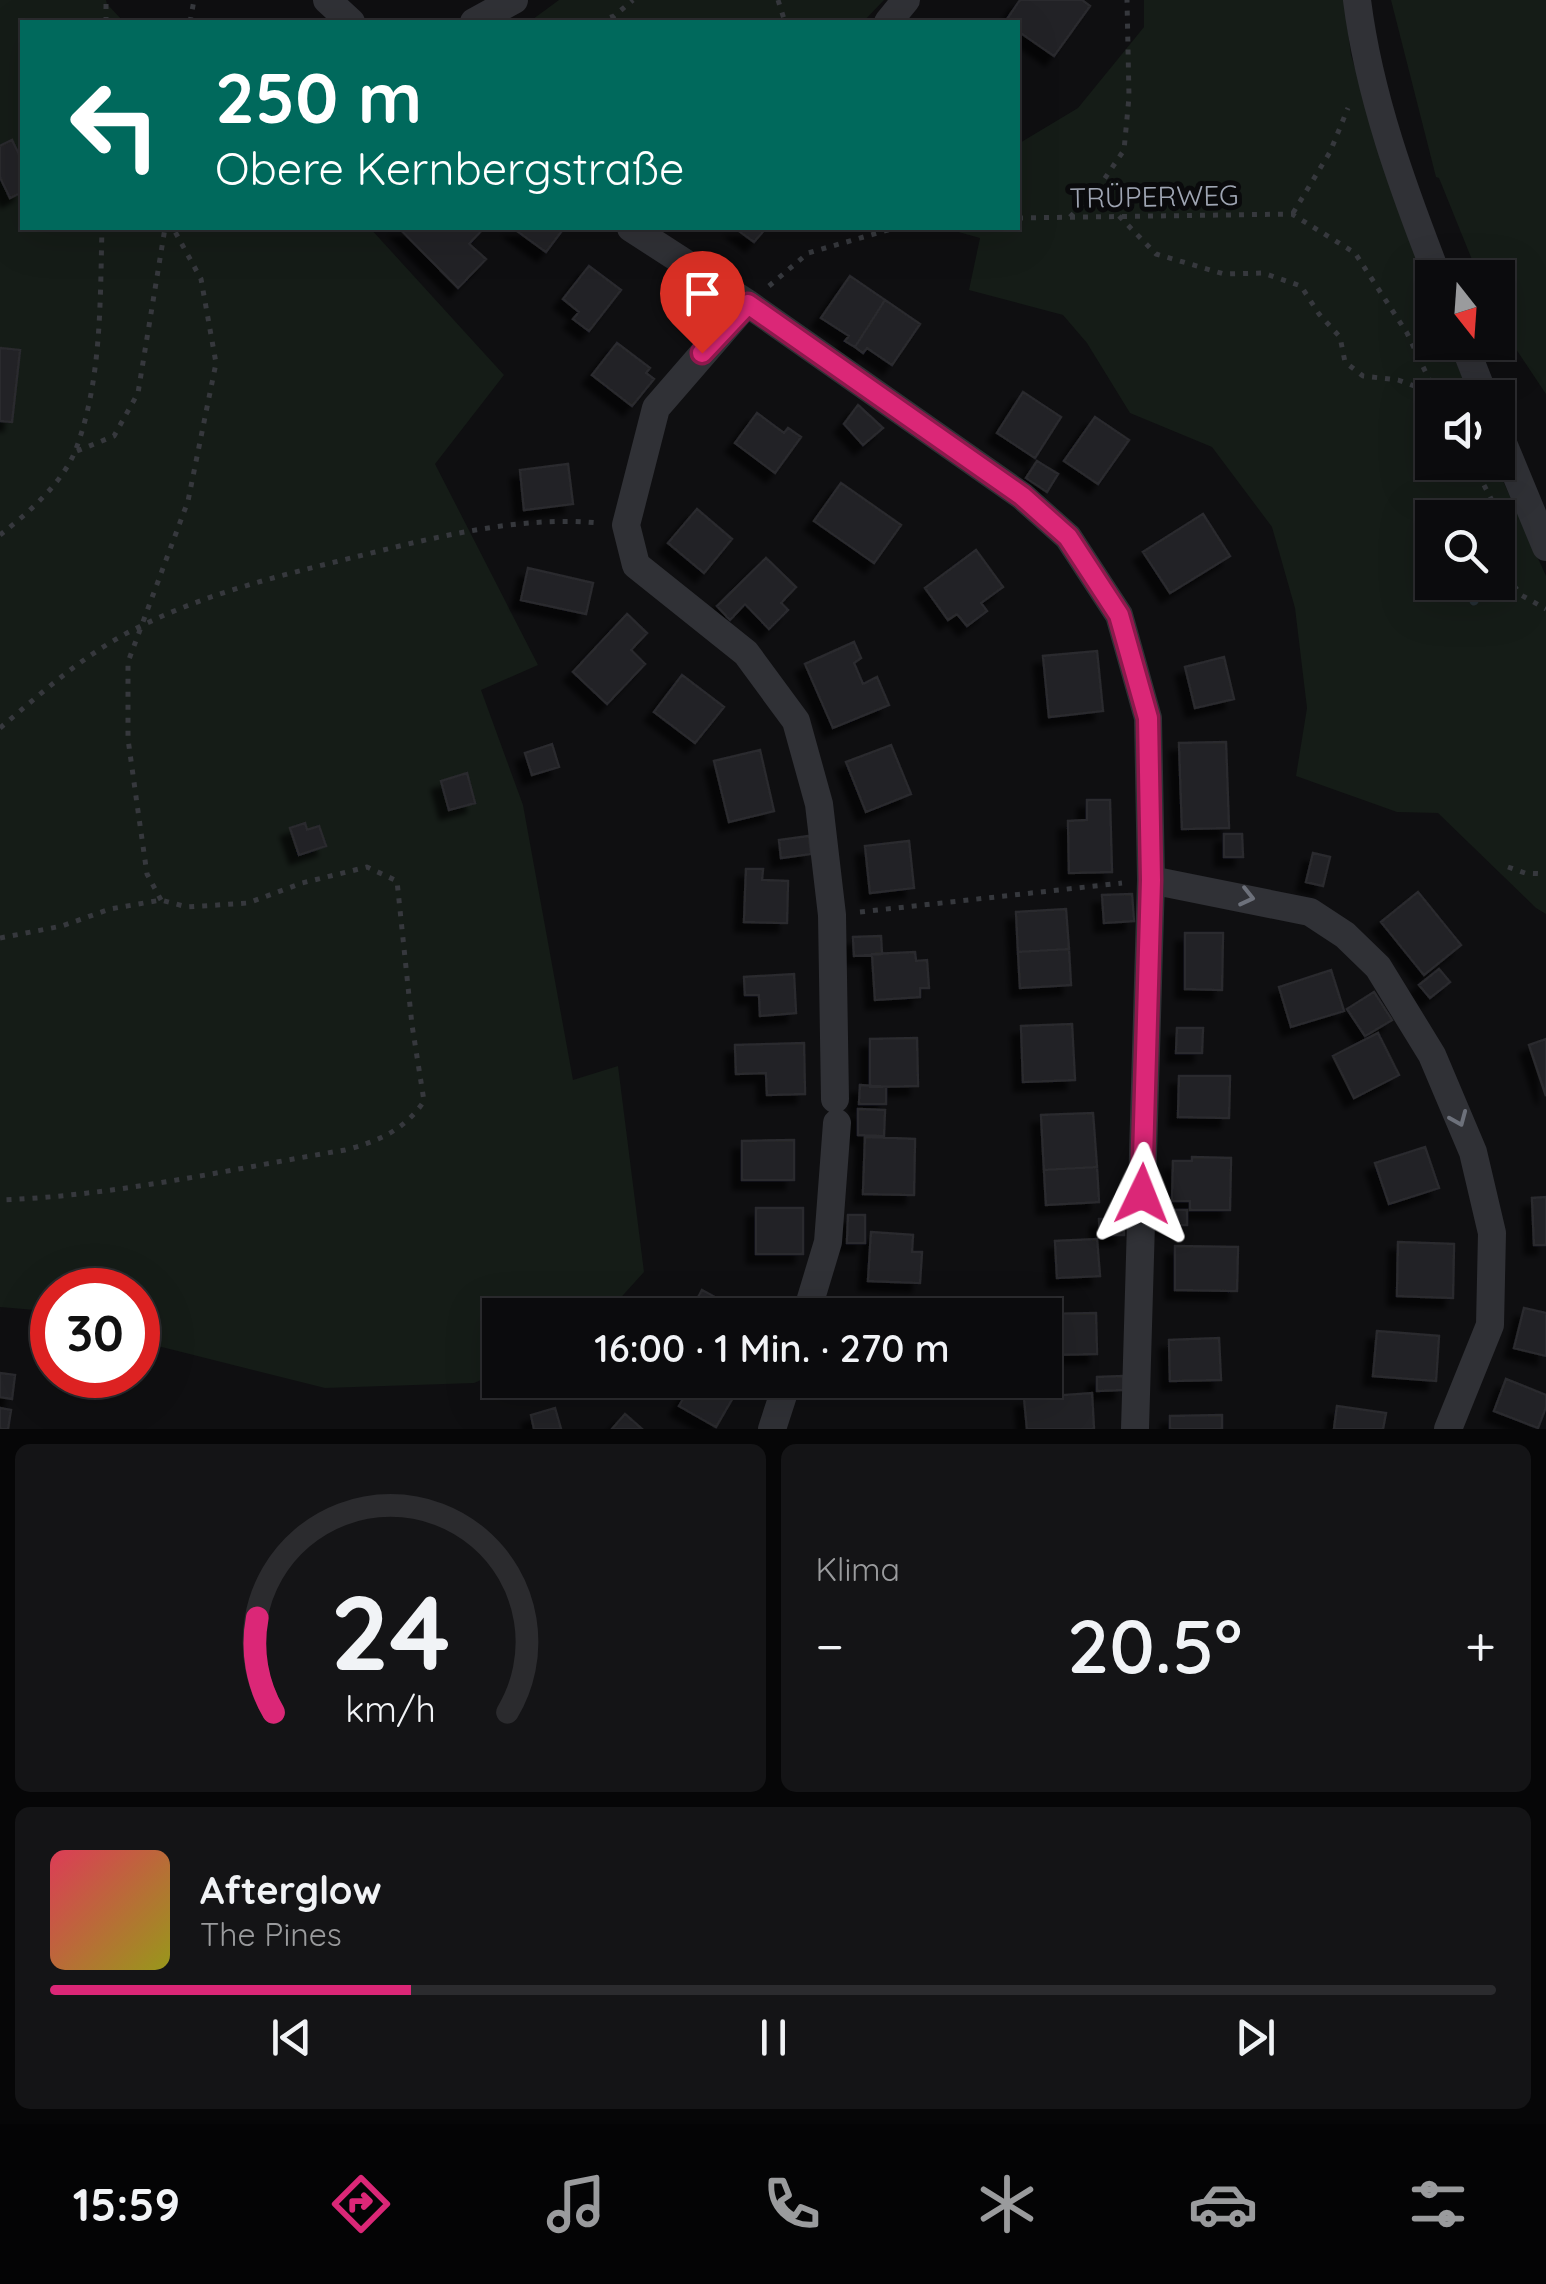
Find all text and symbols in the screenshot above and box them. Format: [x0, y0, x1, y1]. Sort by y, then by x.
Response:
text: 250 m [215, 53, 422, 141]
icon: left [50, 60, 180, 190]
text: Obere Kernbergstraße [215, 140, 685, 196]
street label: TRÜPERWEG [1069, 177, 1239, 215]
pin [660, 251, 745, 354]
north arrow [1415, 260, 1515, 360]
map controls [1415, 260, 1515, 600]
icon: arrive [675, 266, 730, 321]
button: sound [1415, 380, 1515, 480]
button: search [1415, 500, 1515, 600]
one-way arrow [1238, 885, 1255, 906]
one-way arrow [1447, 1109, 1467, 1127]
position arrow [1090, 1142, 1194, 1246]
speed limit sign: 30 [30, 1268, 160, 1398]
text: 16:00 · 1 Min. · 270 m [594, 1324, 950, 1372]
text: Klima [816, 1549, 900, 1589]
text: 24 [330, 1566, 450, 1696]
text: 20.5° [1067, 1598, 1242, 1692]
text: − [816, 1611, 844, 1680]
text: + [1465, 1611, 1496, 1680]
text: km/h [345, 1686, 436, 1731]
text: Afterglow [200, 1866, 382, 1914]
text: The Pines [200, 1914, 342, 1954]
icon: previous [264, 2010, 319, 2065]
icon: pause [746, 2010, 801, 2065]
icon: next [1228, 2010, 1283, 2065]
icon: directions [326, 2169, 396, 2239]
icon: music [541, 2169, 611, 2239]
icon: phone [757, 2169, 827, 2239]
icon: climate [972, 2169, 1042, 2239]
icon: car [1188, 2169, 1258, 2239]
icon: filters [1403, 2169, 1473, 2239]
text: 15:59 [73, 2176, 180, 2232]

